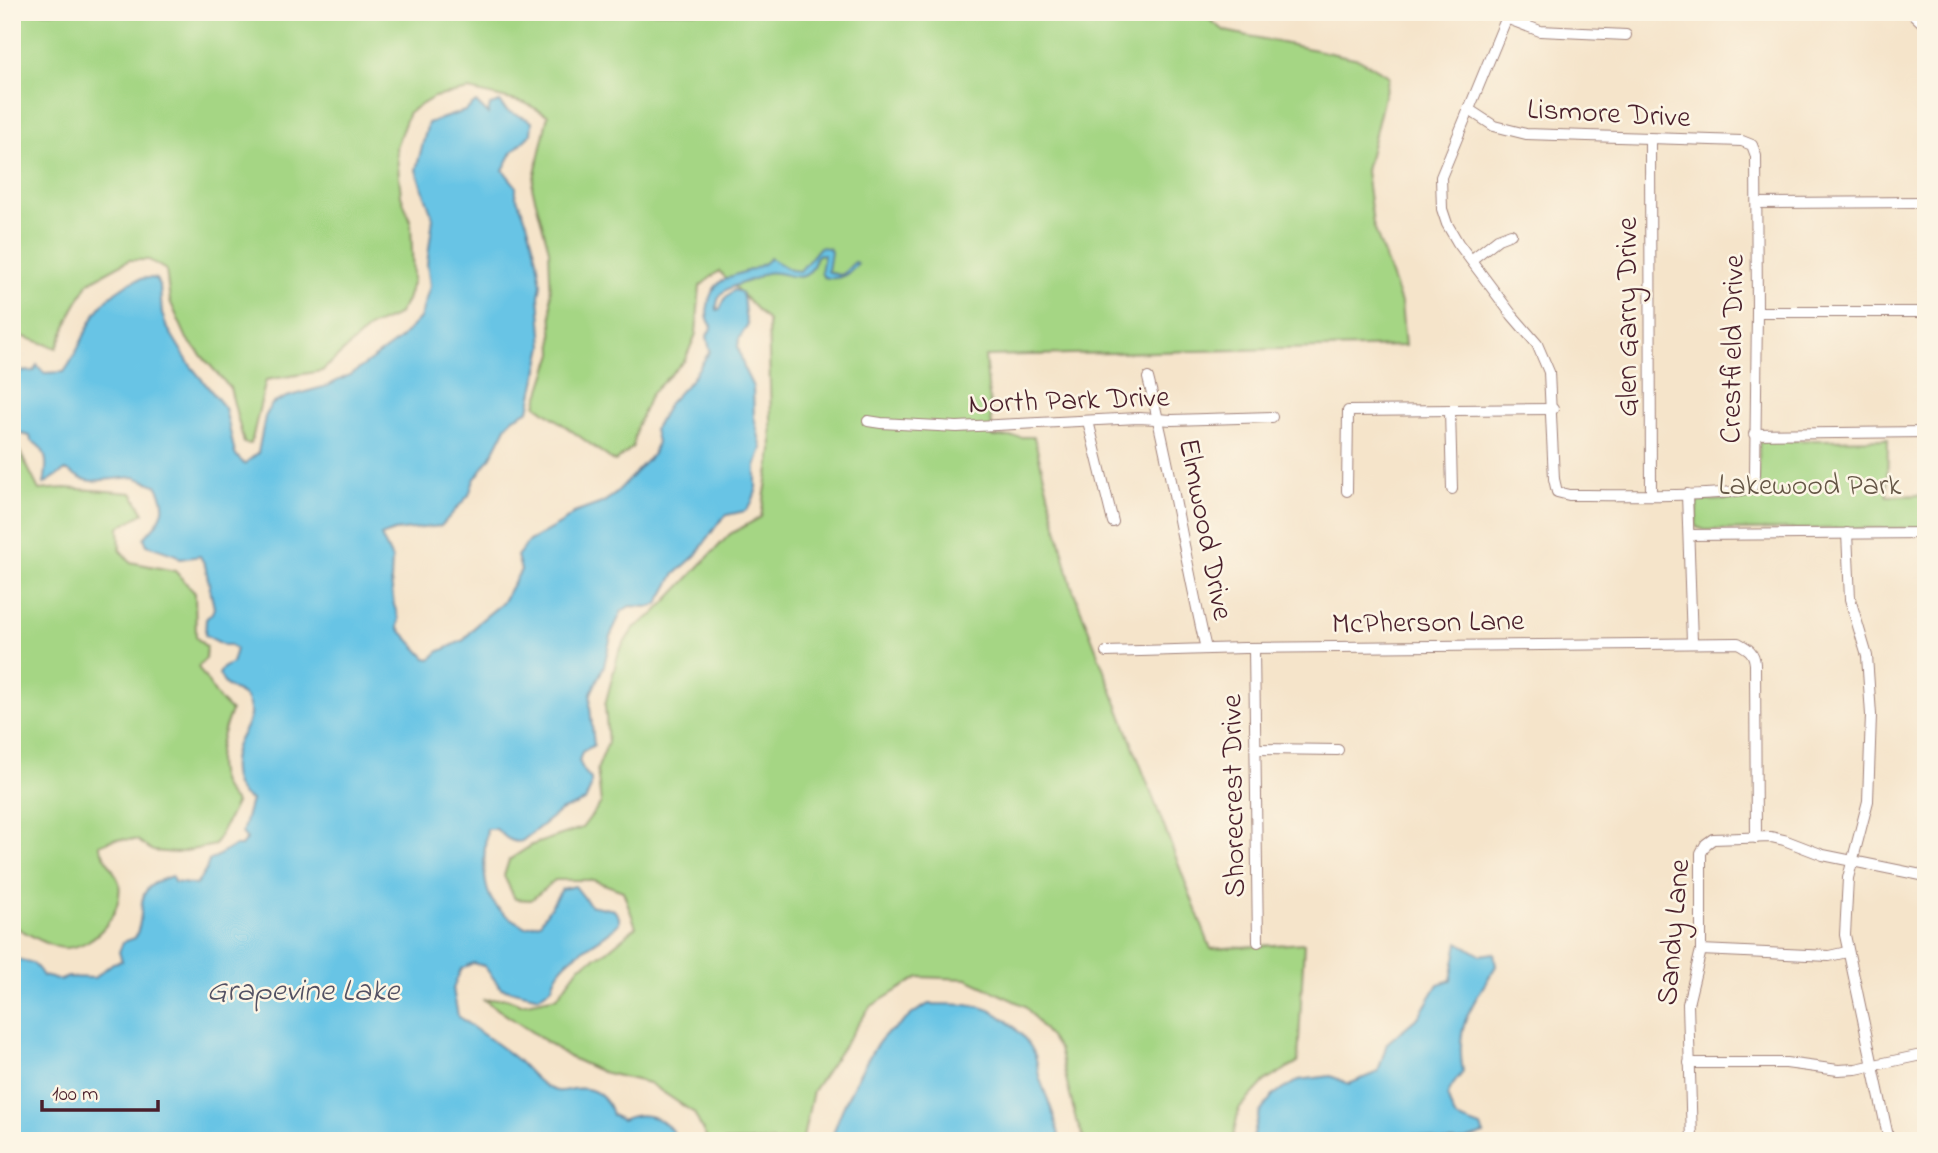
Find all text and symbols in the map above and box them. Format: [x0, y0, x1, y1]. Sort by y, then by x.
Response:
street label: Lismore Drive [1526, 89, 1692, 141]
street label: Glen Garry Drive [1607, 216, 1651, 417]
street label: Crestfield Drive [1710, 253, 1758, 444]
street label: North Park Drive [968, 376, 1171, 427]
street label: Elmwood Drive [1165, 435, 1243, 625]
park label: Lakewood Park [1718, 465, 1902, 509]
street label: McPherson Lane [1331, 600, 1525, 648]
street label: Shorecrest Drive [1211, 693, 1259, 898]
street label: Sandy Lane [1647, 857, 1703, 1007]
water label: Grapevine Lake [207, 969, 401, 1016]
scale bar [42, 1069, 158, 1113]
text: 100 m [52, 1080, 98, 1110]

